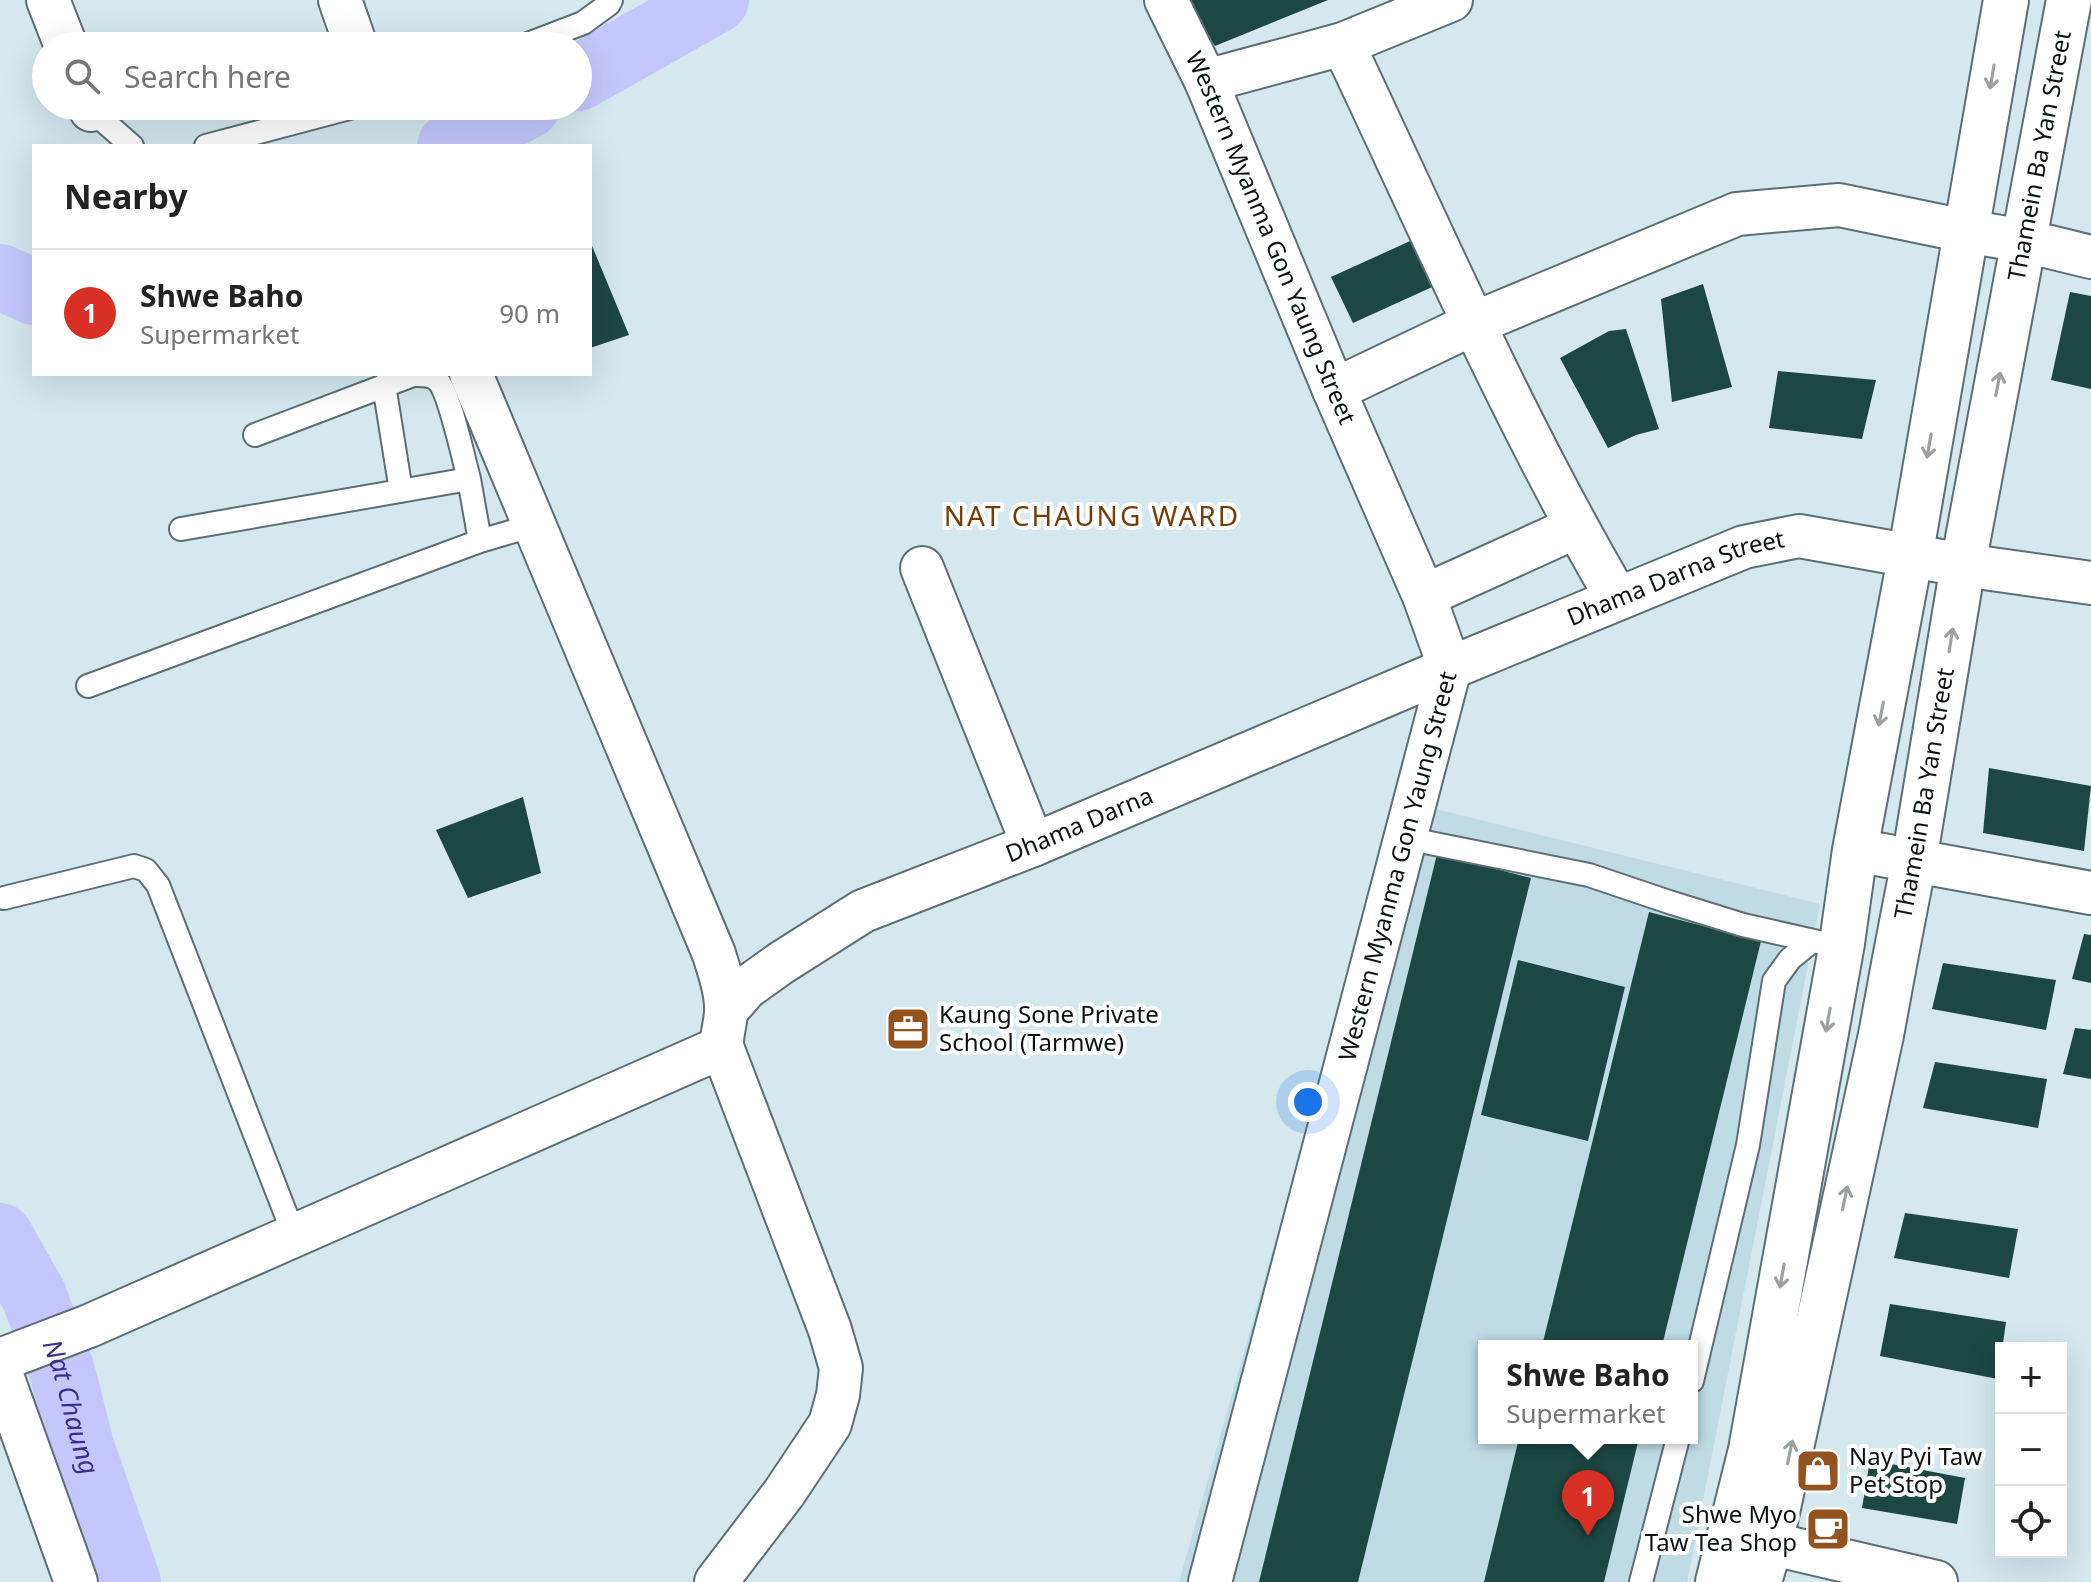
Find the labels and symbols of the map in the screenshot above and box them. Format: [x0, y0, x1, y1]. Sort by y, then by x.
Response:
street label: Thamein Ba Yan Street [1999, 27, 2078, 284]
street label: Western Myanma Gon Yaung Street [1179, 45, 1365, 429]
one-way arrow [1984, 64, 1999, 89]
one-way arrow [1991, 372, 2006, 397]
one-way arrow [1920, 433, 1935, 458]
district label: NAT CHAUNG WARD [944, 496, 1240, 534]
street label: Dhama Darna Street [1562, 521, 1787, 633]
one-way arrow [1944, 628, 1959, 653]
street label: Thamein Ba Yan Street [1885, 665, 1961, 922]
street label: Western Myanma Gon Yaung Street [1330, 667, 1464, 1064]
one-way arrow [1872, 701, 1887, 726]
street label: Dhama Darna [1000, 778, 1158, 869]
place label: Kaung Sone Private School (Tarmwe) [939, 997, 1159, 1058]
office icon: Kaung Sone Private School (Tarmwe) [884, 1005, 932, 1053]
one-way arrow [1820, 1007, 1835, 1032]
your location [1288, 1082, 1328, 1122]
one-way arrow [1838, 1185, 1853, 1211]
one-way arrow [1774, 1263, 1789, 1288]
water label: Nat Chaung [35, 1334, 108, 1479]
one-way arrow [1783, 1439, 1798, 1465]
place label: Nay Pyi Taw Pet Stop [1849, 1439, 1982, 1500]
shop icon: Nay Pyi Taw Pet Stop [1794, 1447, 1842, 1495]
pin: 1 [1562, 1470, 1614, 1536]
place label: Shwe Myo Taw Tea Shop [1645, 1497, 1797, 1558]
cafe icon: Shwe Myo Taw Tea Shop [1804, 1505, 1852, 1553]

